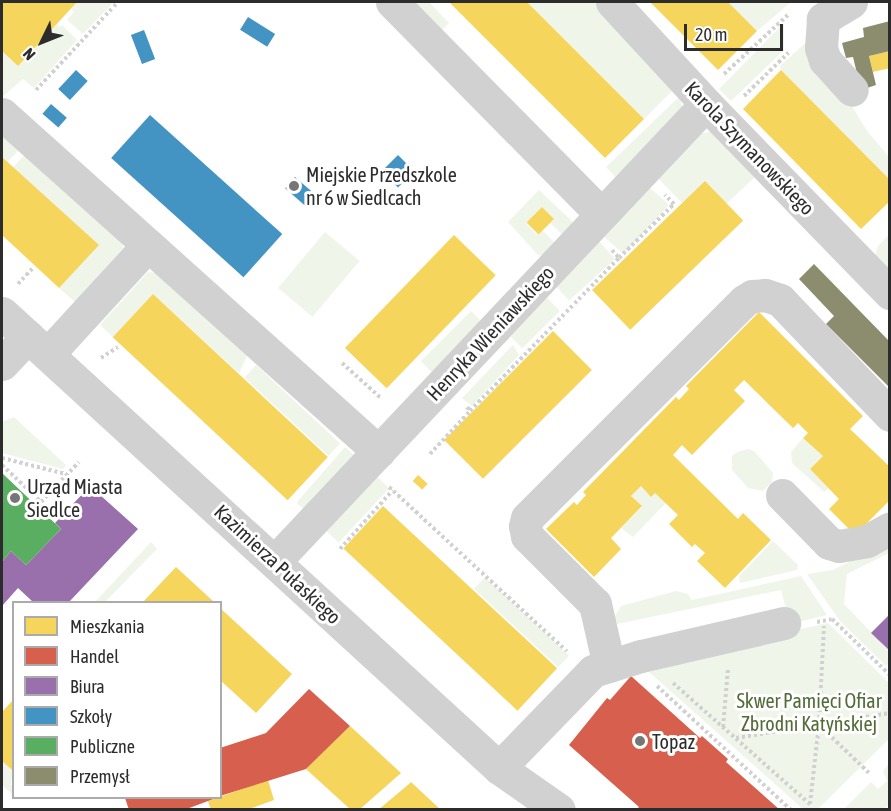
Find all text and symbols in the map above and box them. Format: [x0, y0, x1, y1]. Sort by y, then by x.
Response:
north arrow [12, 12, 72, 72]
scale bar [687, 12, 786, 50]
text: 20 m [695, 24, 727, 45]
text: N [19, 45, 39, 64]
street label: Karola Szymanowskiego [680, 76, 820, 220]
place label: Miejskie Przedszkole nr 6 w Siedlcach [306, 162, 457, 209]
marker: Miejskie Przedszkole nr 6 w Siedlcach [287, 179, 301, 193]
street label: Henryka Wieniawskiego [421, 261, 559, 405]
place label: Urząd Miasta Siedlce [27, 474, 123, 521]
marker: Urząd Miasta Siedlce [8, 491, 22, 505]
street label: Kazimierza Pułaskiego [210, 499, 346, 629]
legend [12, 601, 222, 799]
text: Mieszkania [70, 616, 145, 637]
text: Handel [70, 646, 119, 667]
text: Biura [70, 676, 105, 697]
park label: Skwer Pamięci Ofiar Zbrodni Katyńskiej [736, 688, 882, 735]
text: Szkoły [70, 706, 112, 727]
place label: Topaz [652, 729, 695, 753]
marker: Topaz [633, 734, 647, 748]
text: Publiczne [70, 736, 135, 757]
text: Przemysł [70, 766, 130, 787]

